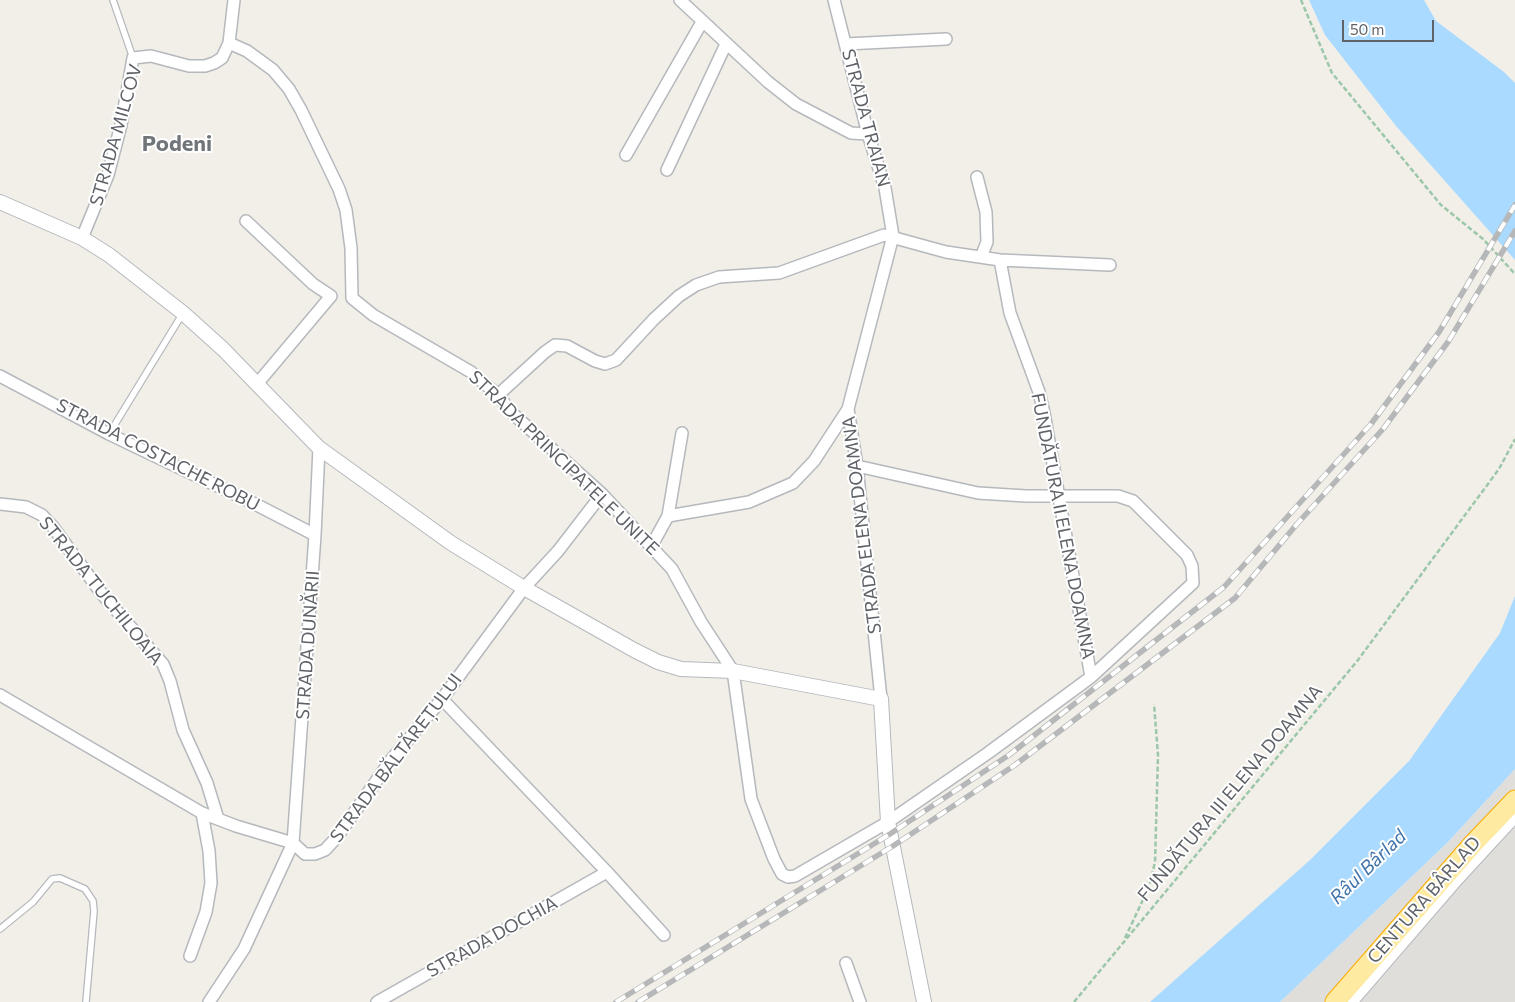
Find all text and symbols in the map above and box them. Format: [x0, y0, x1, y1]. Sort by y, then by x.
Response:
scale bar [1345, 10, 1438, 42]
text: 50 m [1350, 20, 1384, 38]
street label: STRADA TRAIAN [837, 47, 895, 189]
street label: STRADA MILCOV [85, 62, 147, 208]
district label: Podeni [142, 131, 212, 157]
street label: STRADA PRINCIPATELE UNITE [464, 366, 664, 560]
street label: FUNDĂTURA II ELENA DOAMNA [1027, 391, 1099, 661]
street label: STRADA COSTACHE ROBU [53, 394, 263, 516]
street label: STRADA ELENA DOAMNA [838, 415, 886, 635]
street label: STRADA TUCHILOAIA [35, 513, 167, 669]
street label: STRADA DUNĂRII [292, 570, 324, 720]
street label: STRADA BĂLTĂREȚULUI [326, 669, 466, 847]
street label: FUNDĂTURA III ELENA DOAMNA [1133, 680, 1327, 906]
water label: Râul Bârlad [1325, 825, 1411, 909]
street label: CENTURA BÂRLAD [1363, 832, 1485, 968]
street label: STRADA DOCHIA [423, 892, 561, 982]

